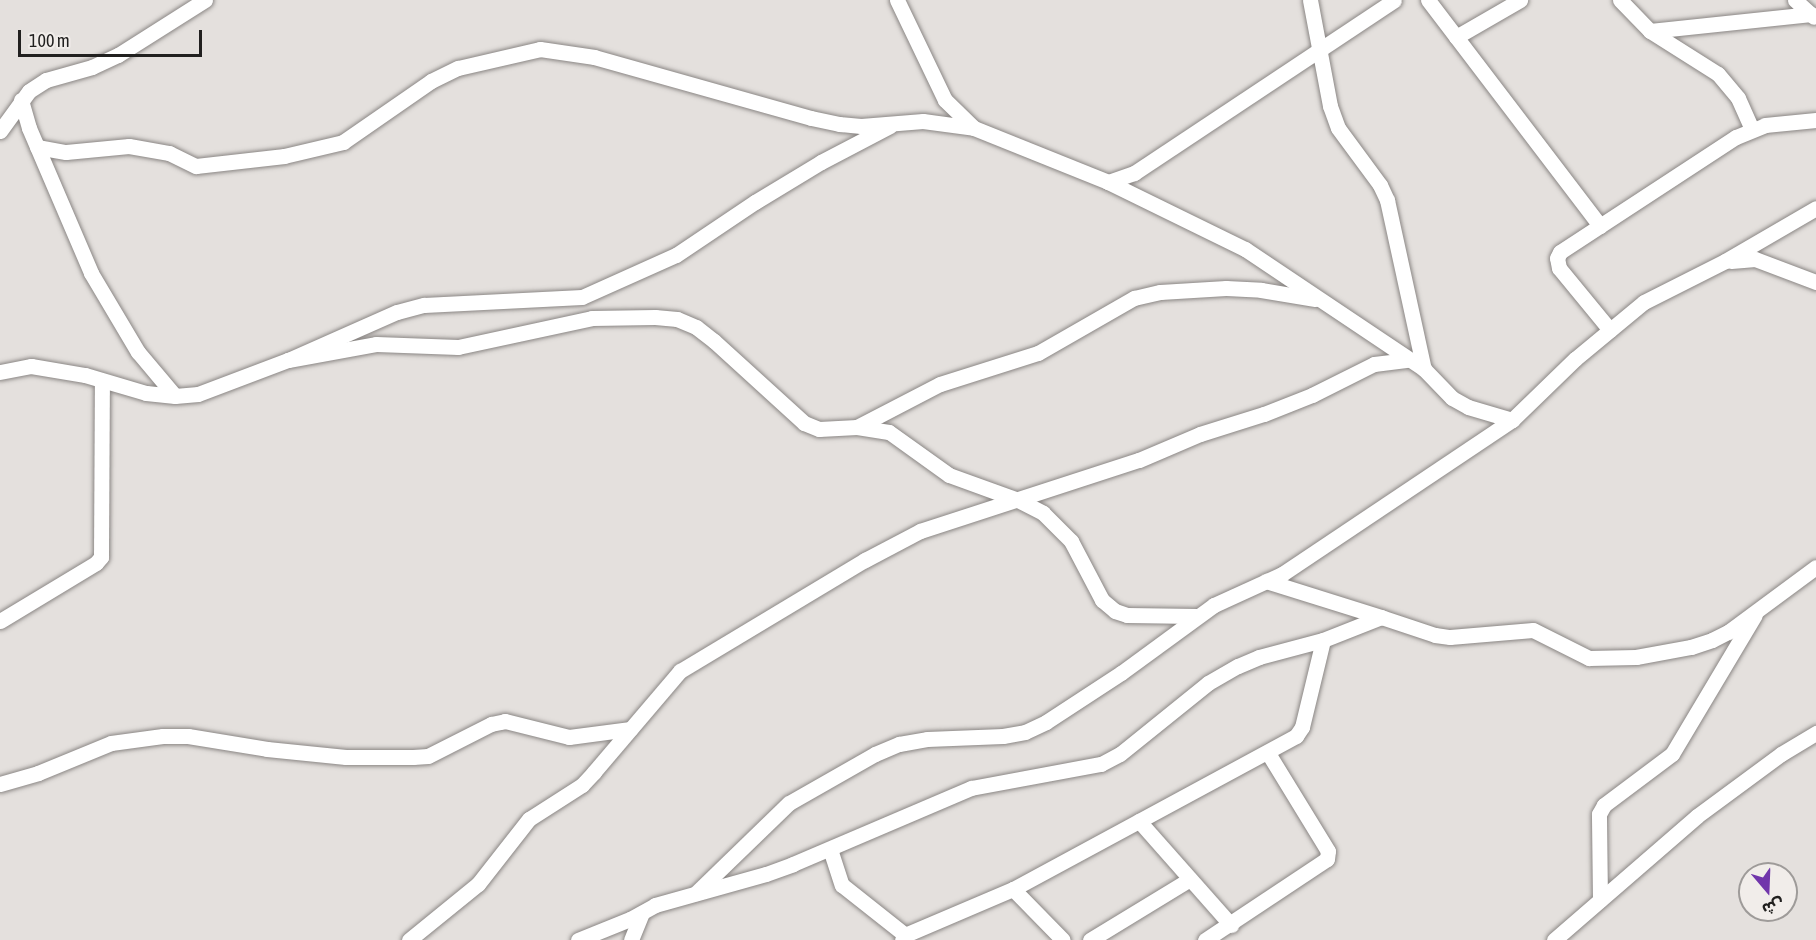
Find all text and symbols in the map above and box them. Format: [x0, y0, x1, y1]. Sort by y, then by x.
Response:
scale bar [21, 18, 206, 56]
text: 100 m [29, 30, 70, 51]
north arrow [1738, 862, 1798, 922]
text: ش [1760, 895, 1787, 919]

